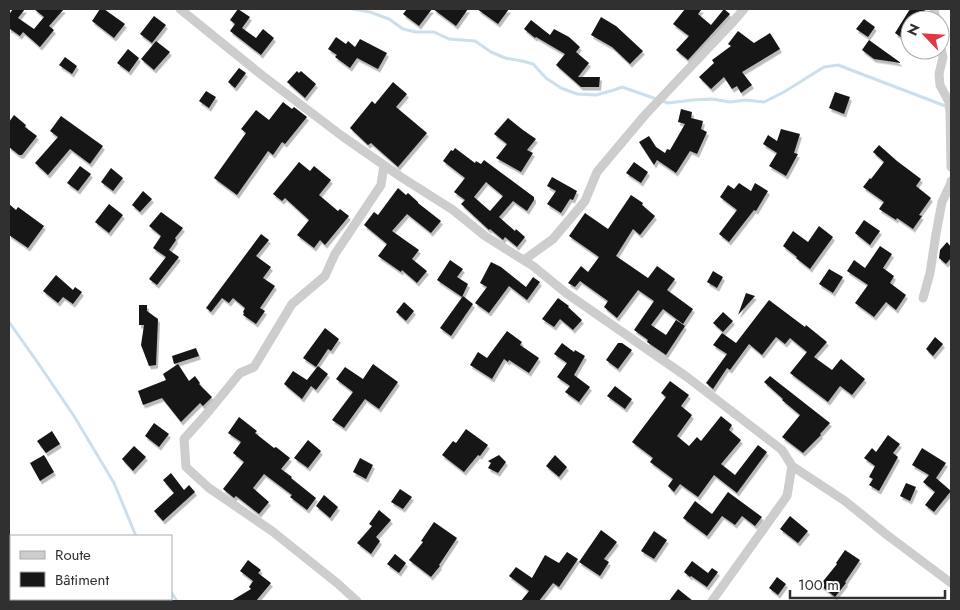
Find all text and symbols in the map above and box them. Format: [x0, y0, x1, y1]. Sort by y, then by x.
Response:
north arrow [900, 10, 950, 60]
text: N [902, 20, 925, 39]
legend [10, 535, 172, 600]
text: Route [55, 544, 91, 566]
scale bar [790, 568, 945, 600]
text: Bâtiment [55, 569, 109, 591]
text: 100 m [798, 574, 839, 596]

